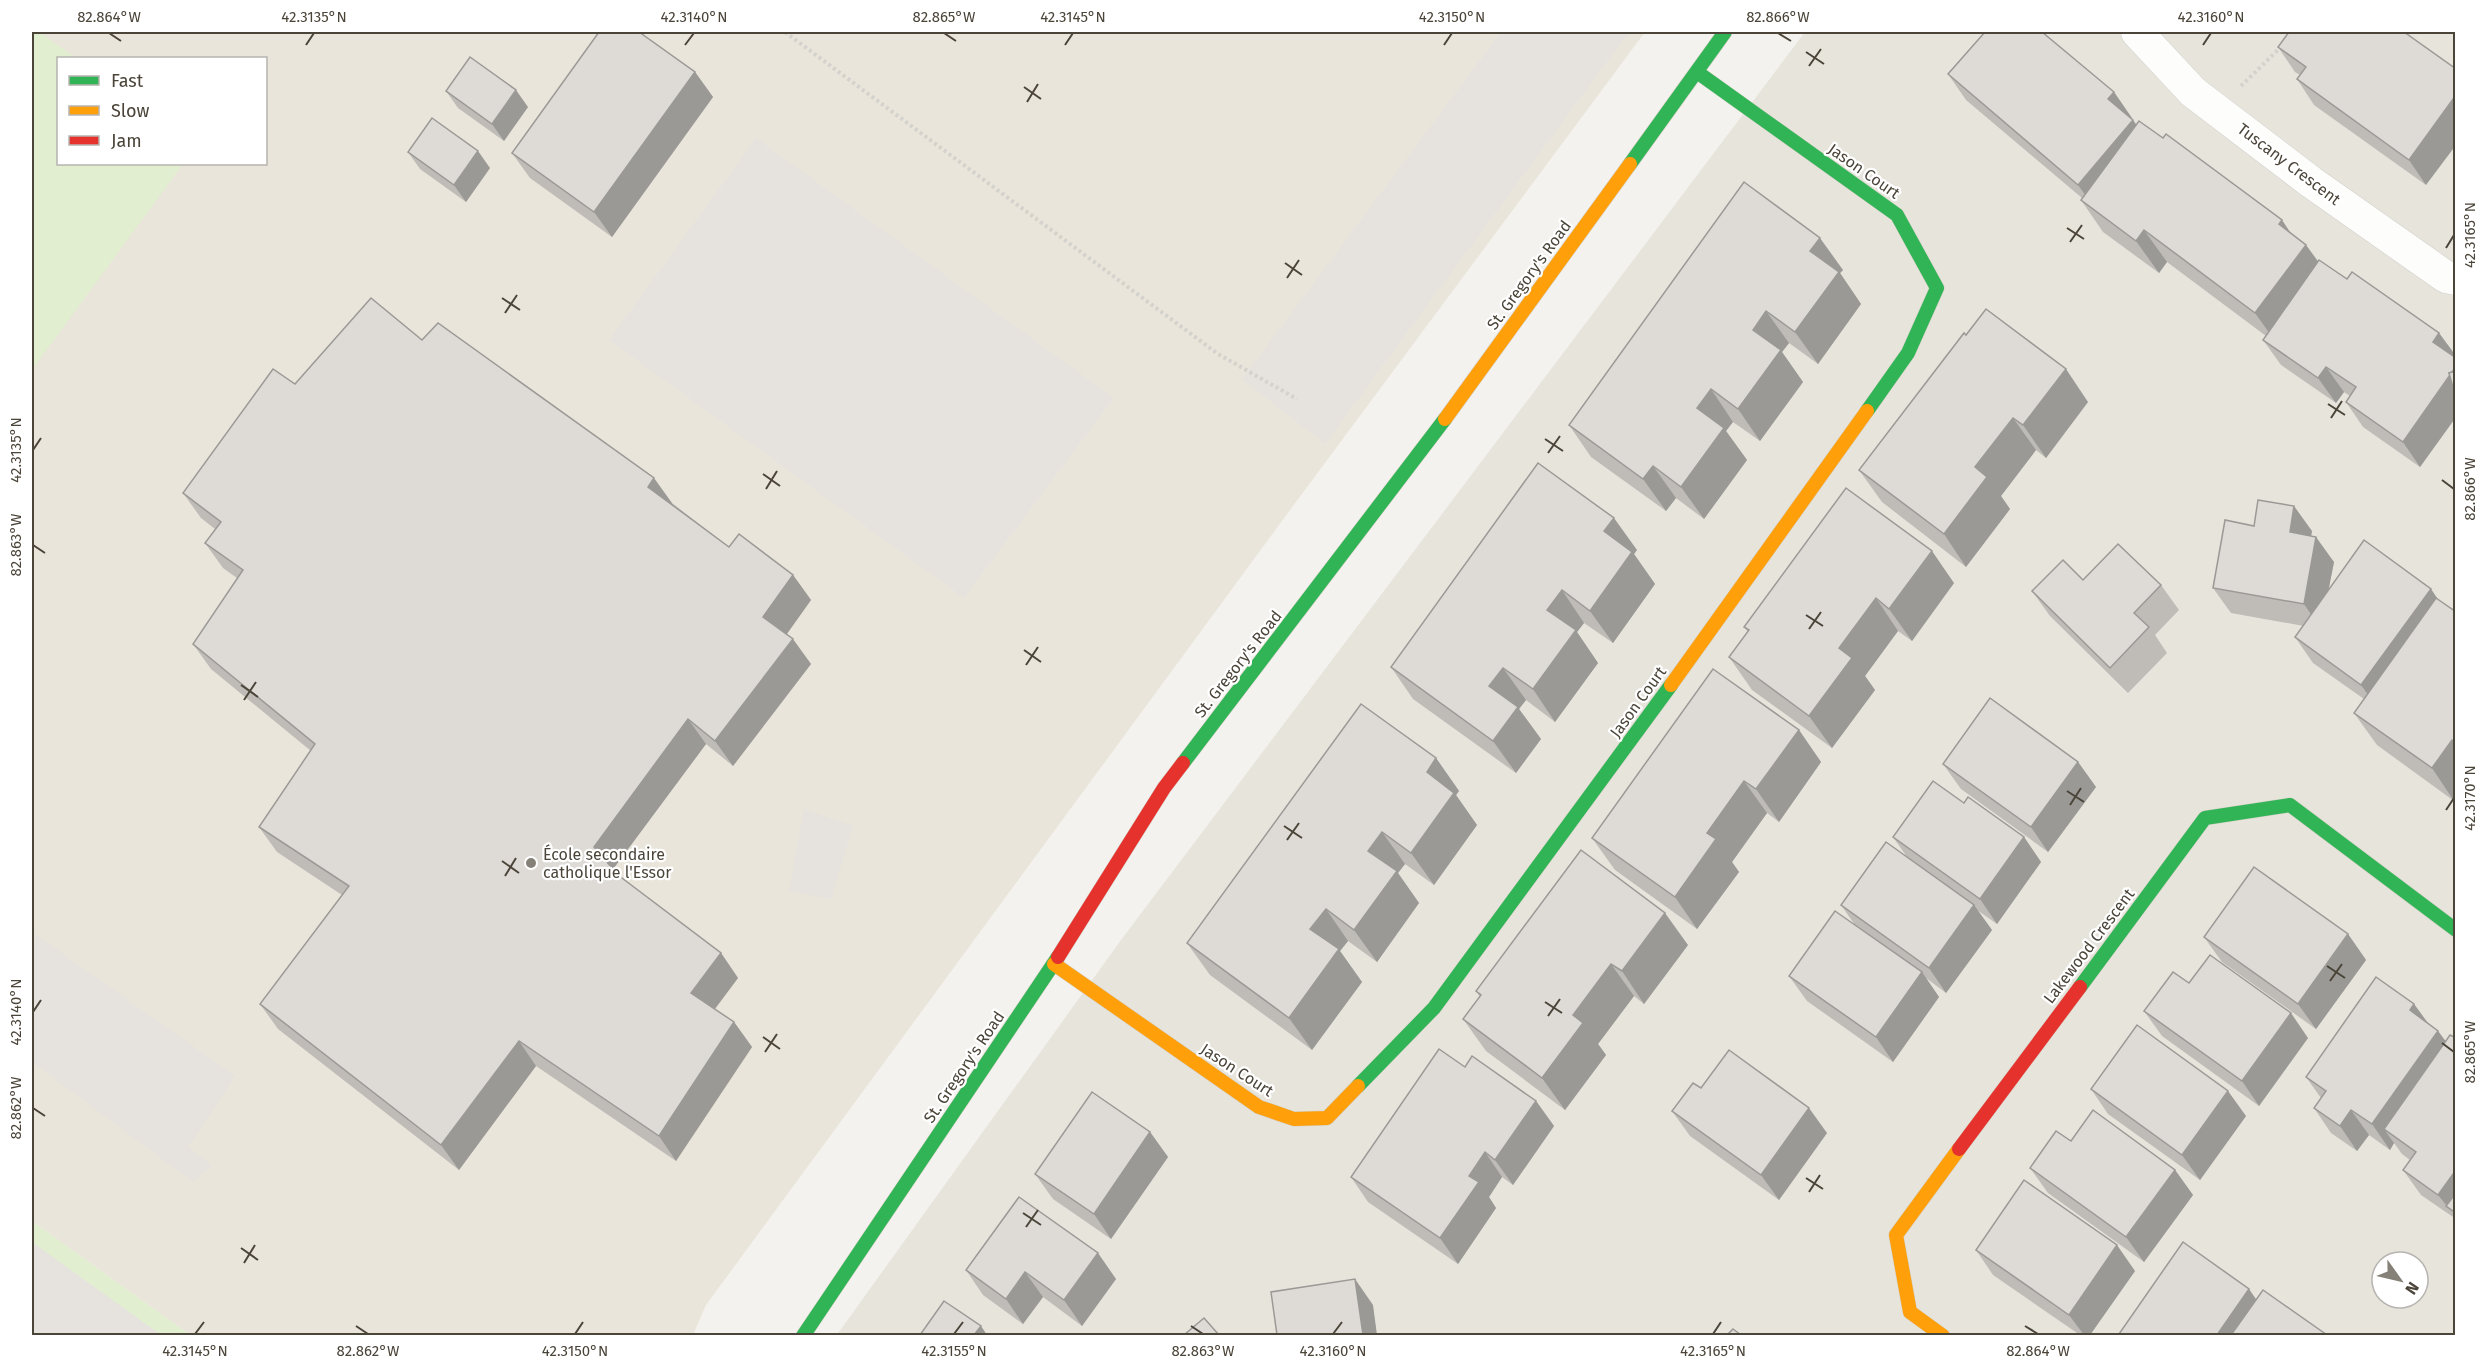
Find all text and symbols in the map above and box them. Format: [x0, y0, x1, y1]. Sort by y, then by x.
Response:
text: 82.864°W [77, 8, 141, 26]
text: 42.3135°N [281, 8, 347, 26]
text: 42.3140°N [661, 8, 727, 26]
text: 82.865°W [913, 8, 976, 26]
text: 42.3145°N [1040, 8, 1106, 26]
text: 42.3150°N [1419, 8, 1485, 26]
text: 82.866°W [1746, 8, 1810, 26]
text: 42.3160°N [2178, 8, 2244, 26]
legend [57, 57, 267, 165]
text: Fast [111, 70, 144, 92]
text: Slow [111, 100, 150, 122]
street label: Tuscany Crescent [2234, 119, 2344, 209]
text: Jam [111, 130, 142, 152]
street label: Jason Court [1825, 139, 1904, 203]
text: 42.3165°N [2461, 202, 2479, 268]
street label: St. Gregory's Road [1483, 217, 1575, 333]
text: 42.3135°N [7, 417, 25, 483]
text: 82.866°W [2461, 457, 2479, 521]
text: 82.863°W [7, 513, 25, 576]
street label: St. Gregory's Road [1190, 607, 1286, 721]
street label: Jason Court [1606, 663, 1670, 741]
text: 42.3170°N [2461, 765, 2479, 831]
place label: École secondaire catholique l'Essor [543, 844, 672, 882]
marker: École secondaire catholique l'Essor [524, 856, 538, 870]
street label: Lakewood Crescent [2040, 885, 2139, 1007]
text: 42.3140°N [7, 979, 25, 1045]
street label: St. Gregory's Road [920, 1008, 1008, 1126]
text: 82.865°W [2461, 1020, 2479, 1083]
street label: Jason Court [1197, 1039, 1277, 1101]
text: 82.862°W [7, 1076, 25, 1139]
north arrow [2370, 1250, 2430, 1310]
text: N [2401, 1278, 2423, 1298]
text: 42.3145°N [162, 1342, 228, 1360]
text: 82.862°W [337, 1342, 400, 1360]
text: 42.3150°N [542, 1342, 608, 1360]
text: 42.3155°N [921, 1342, 987, 1360]
text: 82.863°W [1172, 1342, 1235, 1360]
text: 42.3160°N [1300, 1342, 1366, 1360]
text: 42.3165°N [1680, 1342, 1746, 1360]
text: 82.864°W [2006, 1342, 2070, 1360]

